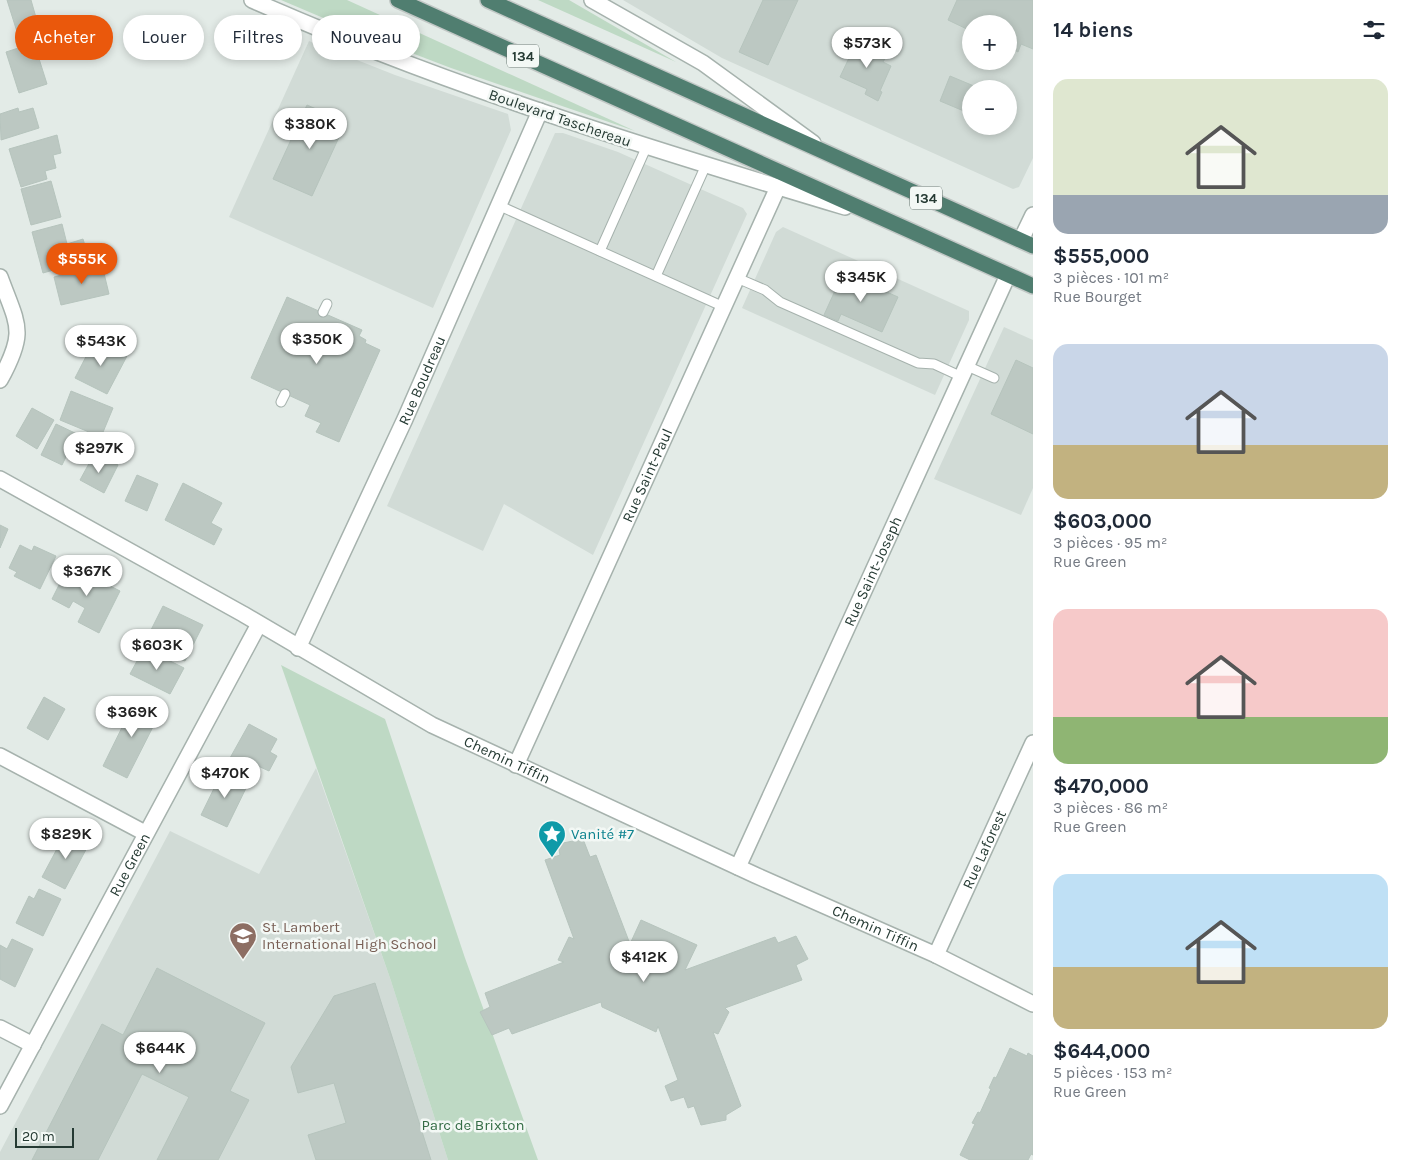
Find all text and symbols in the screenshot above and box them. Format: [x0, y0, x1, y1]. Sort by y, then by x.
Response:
chip: Acheter [15, 15, 113, 60]
chip: Louer [123, 15, 204, 60]
chip: Filtres [214, 15, 302, 60]
chip: Nouveau [312, 15, 420, 60]
map controls [962, 15, 1017, 135]
button: + [962, 15, 1017, 70]
icon: filters [1360, 16, 1388, 44]
text: 14 biens [1053, 18, 1133, 42]
pin: $573K [832, 27, 902, 69]
text: $573K [843, 33, 891, 52]
road number: 134 [507, 44, 539, 68]
button: − [962, 80, 1017, 135]
street label: Boulevard Taschereau [486, 85, 634, 151]
pin: $380K [275, 108, 345, 150]
icon: home [1176, 112, 1266, 202]
text: $380K [284, 114, 336, 133]
road number: 134 [910, 187, 942, 210]
pin: $555K [47, 242, 117, 285]
text: $555,000 [1053, 244, 1149, 268]
text: $555K [57, 249, 107, 268]
pin: $345K [826, 260, 896, 303]
text: $345K [836, 267, 886, 286]
text: 3 pièces · 101 m² [1053, 268, 1169, 287]
text: Rue Bourget [1053, 287, 1142, 306]
pin: $350K [282, 322, 352, 365]
pin: $543K [66, 324, 136, 367]
text: $350K [292, 329, 342, 348]
text: $543K [76, 331, 126, 350]
street label: Rue Boudreau [394, 333, 449, 428]
icon: home [1176, 377, 1266, 467]
street label: Rue Saint-Paul [618, 426, 676, 525]
pin: $297K [64, 432, 134, 474]
text: $297K [75, 438, 123, 457]
text: $603,000 [1053, 509, 1152, 533]
street label: Rue Saint-Joseph [840, 513, 906, 629]
text: 3 pièces · 95 m² [1053, 533, 1167, 552]
text: Rue Green [1053, 552, 1127, 571]
pin: $367K [52, 554, 122, 597]
text: $367K [62, 561, 112, 580]
pin: $603K [122, 628, 192, 671]
text: $603K [131, 635, 183, 654]
icon: home [1176, 642, 1266, 732]
pin: $369K [97, 696, 167, 738]
text: $369K [107, 702, 157, 721]
street label: Chemin Tiffin [461, 732, 553, 788]
pin: $470K [190, 756, 260, 799]
text: $470K [200, 763, 250, 782]
text: $470,000 [1053, 774, 1149, 798]
text: 3 pièces · 86 m² [1053, 798, 1168, 817]
street label: Rue Laforest [958, 807, 1010, 892]
text: Rue Green [1053, 817, 1127, 836]
pin: $829K [31, 818, 101, 860]
place icon: Vanité #7 [537, 819, 567, 858]
text: $829K [40, 824, 92, 843]
place label: Vanité #7 [571, 825, 634, 843]
street label: Rue Green [105, 830, 154, 899]
street label: Chemin Tiffin [829, 901, 922, 955]
icon: home [1176, 907, 1266, 997]
place label: St. Lambert International High School [262, 918, 437, 953]
school or university icon: St. Lambert International High School [228, 921, 258, 960]
pin: $412K [609, 940, 679, 983]
text: $412K [621, 947, 667, 966]
pin: $644K [125, 1032, 195, 1074]
text: $644K [135, 1038, 185, 1057]
text: $644,000 [1053, 1039, 1150, 1063]
text: 5 pièces · 153 m² [1053, 1063, 1172, 1082]
text: Rue Green [1053, 1082, 1127, 1101]
park label: Parc de Brixton [421, 1116, 525, 1134]
scale bar [15, 1125, 74, 1148]
text: 20 m [22, 1128, 55, 1145]

